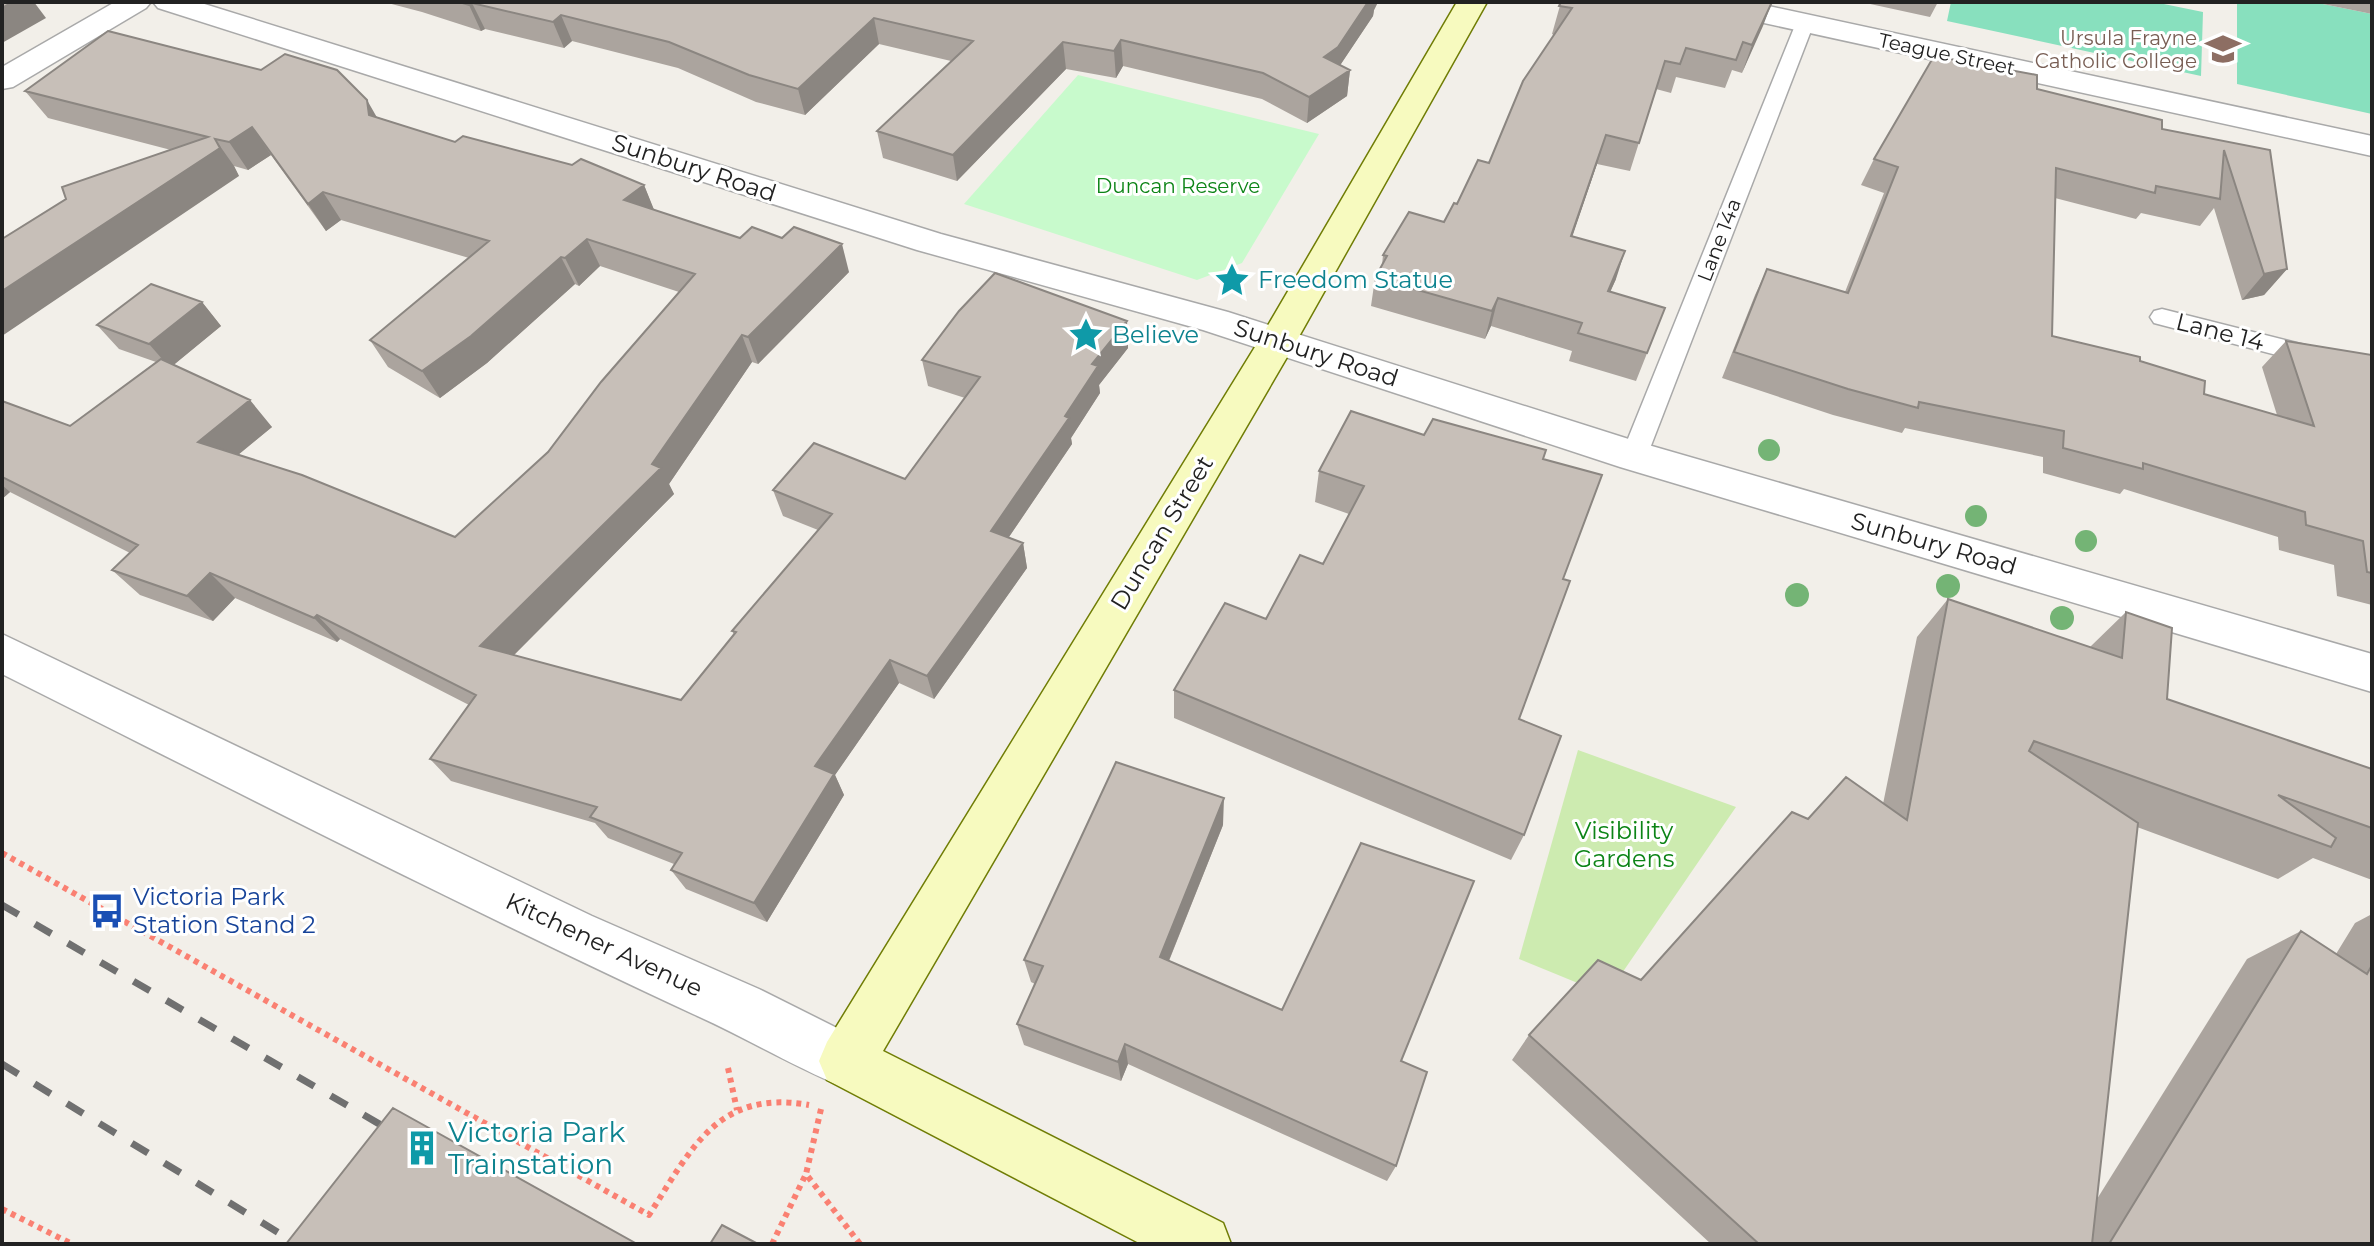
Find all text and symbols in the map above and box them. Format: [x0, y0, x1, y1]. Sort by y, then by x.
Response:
place label: Ursula Frayne Catholic College [2035, 26, 2197, 73]
street label: Teague Street [1877, 28, 2017, 80]
school or university icon: Ursula Frayne Catholic College [2204, 30, 2242, 68]
street label: Sunbury Road [608, 127, 780, 208]
park label: Duncan Reserve [1096, 174, 1260, 198]
street label: Lane 14a [1692, 195, 1746, 285]
place icon: Freedom Statue [1213, 261, 1251, 299]
place label: Freedom Statue [1258, 265, 1453, 294]
street label: Lane 14 [2173, 307, 2267, 356]
street label: Sunbury Road [1230, 312, 1402, 393]
place icon: Believe [1067, 316, 1105, 354]
place label: Believe [1112, 320, 1199, 349]
street label: Duncan Street [1104, 450, 1219, 615]
street label: Sunbury Road [1848, 506, 2020, 581]
park label: Visibility Gardens [1574, 816, 1674, 873]
place label: Victoria Park Station Stand 2 [133, 882, 316, 939]
street label: Kitchener Avenue [501, 886, 707, 1003]
bus stop icon: Victoria Park Station Stand 2 [88, 892, 126, 930]
place label: Victoria Park Trainstation [448, 1115, 626, 1181]
building icon: Victoria Park Trainstation [403, 1129, 441, 1167]

